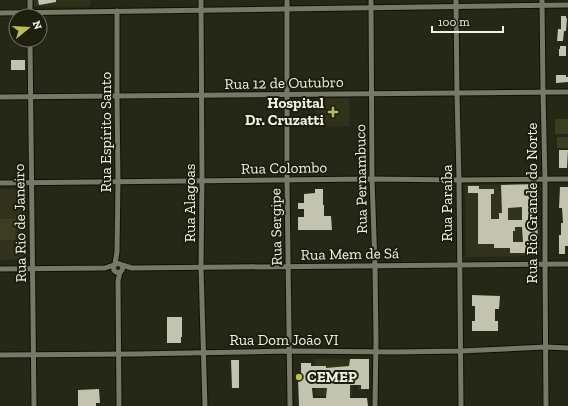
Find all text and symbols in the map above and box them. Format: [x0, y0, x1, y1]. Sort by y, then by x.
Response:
north arrow [8, 8, 48, 48]
scale bar [432, 8, 503, 34]
text: 100 m [438, 15, 470, 29]
text: N [30, 19, 45, 32]
street label: Rua Espírito Santo [97, 71, 115, 192]
street label: Rua 12 de Outubro [224, 73, 344, 93]
place label: Hospital Dr. Cruzatti [245, 94, 325, 129]
marker: Hospital Dr. Cruzatti [327, 106, 339, 118]
street label: Rua Rio Grande do Norte [523, 123, 541, 283]
street label: Rua Pernambuco [351, 124, 371, 234]
street label: Rua Colombo [241, 158, 327, 178]
street label: Rua Rio de Janeiro [10, 163, 30, 283]
street label: Rua Alagoas [181, 164, 199, 242]
street label: Rua Paraíba [438, 164, 456, 242]
street label: Rua Sergipe [266, 188, 286, 266]
street label: Rua Mem de Sá [301, 244, 399, 264]
street label: Rua Dom João VI [229, 331, 339, 349]
place label: CEMEP [307, 368, 357, 386]
marker: CEMEP [294, 372, 304, 382]

